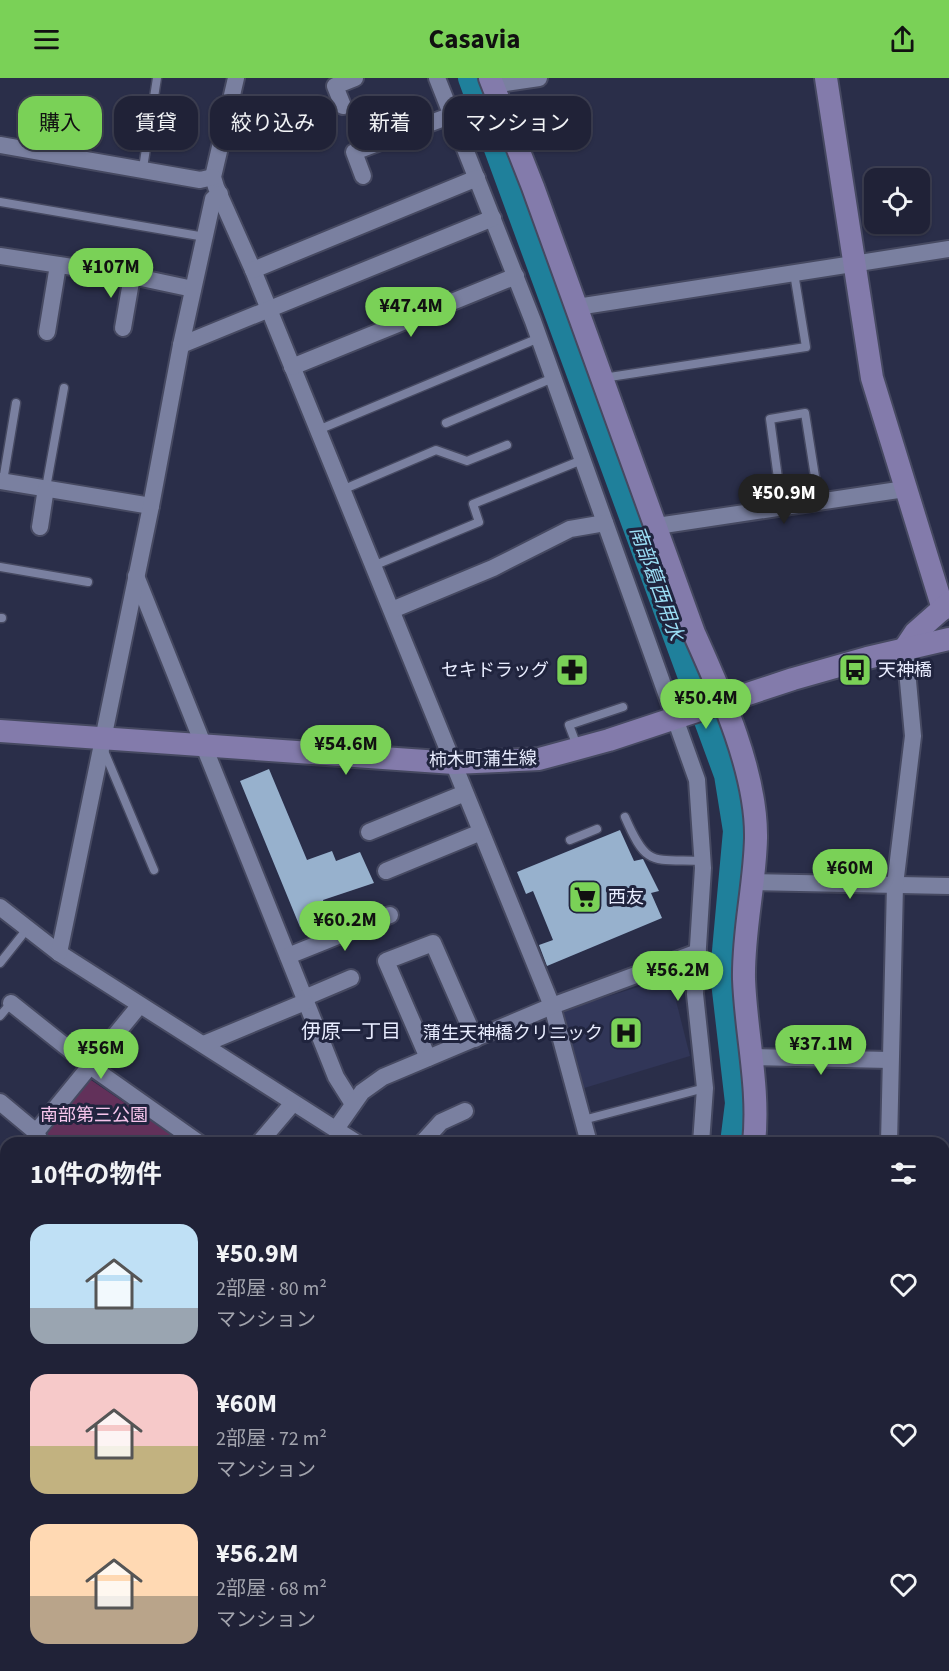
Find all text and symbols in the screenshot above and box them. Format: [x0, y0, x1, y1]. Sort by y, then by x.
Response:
text: Casavia [429, 20, 520, 59]
icon: menu [30, 23, 63, 56]
icon: share [886, 23, 919, 56]
chip: 購入 [18, 96, 102, 150]
chip: 賃貸 [114, 96, 198, 150]
chip: 絞り込み [210, 96, 336, 150]
chip: 新着 [348, 96, 432, 150]
chip: マンション [444, 96, 591, 150]
map controls [864, 168, 930, 234]
button: locate [864, 168, 930, 234]
pin: ¥107M [69, 248, 153, 299]
text: ¥107M [82, 253, 140, 281]
pin: ¥47.4M [362, 287, 460, 338]
text: ¥47.4M [379, 292, 443, 320]
pin: ¥50.9M [735, 474, 833, 525]
text: ¥50.9M [752, 479, 816, 507]
water label: 南部葛西用水 [622, 522, 690, 646]
pharmacy icon: セキドラッグ [554, 652, 590, 688]
bus stop icon: 天神橋 [837, 652, 873, 688]
place label: セキドラッグ [441, 658, 549, 683]
place label: 天神橋 [878, 658, 932, 683]
pin: ¥50.4M [657, 679, 755, 730]
text: ¥50.4M [674, 684, 738, 712]
pin: ¥54.6M [297, 725, 395, 776]
text: ¥54.6M [314, 730, 378, 758]
street label: 柿木町蒲生線 [429, 746, 537, 773]
pin: ¥60M [814, 849, 886, 900]
text: ¥60M [827, 854, 873, 882]
supermarket icon: 西友 [567, 879, 603, 915]
place label: 西友 [608, 885, 644, 910]
pin: ¥60.2M [296, 901, 394, 952]
text: ¥60.2M [313, 906, 377, 934]
pin: ¥56.2M [629, 951, 727, 1002]
text: ¥56.2M [646, 956, 710, 984]
hospital icon: 蒲生天神橋クリニック [608, 1015, 644, 1051]
district label: 伊原一丁目 [301, 1018, 401, 1046]
place label: 蒲生天神橋クリニック [423, 1021, 603, 1046]
pin: ¥37.1M [772, 1025, 870, 1076]
pin: ¥56M [65, 1029, 137, 1080]
text: ¥37.1M [789, 1030, 853, 1058]
text: ¥56M [78, 1034, 124, 1062]
park label: 南部第三公園 [40, 1103, 148, 1128]
text: 10件の物件 [30, 1156, 161, 1193]
icon: filters [887, 1157, 920, 1190]
text: ¥50.9M [216, 1235, 299, 1272]
icon: home [78, 1248, 150, 1320]
icon: heart [887, 1268, 920, 1301]
text: 2部屋 · 80 m² [216, 1275, 327, 1303]
text: マンション [216, 1306, 316, 1334]
text: ¥60M [216, 1385, 277, 1422]
icon: home [78, 1398, 150, 1470]
icon: heart [887, 1418, 920, 1451]
text: 2部屋 · 72 m² [216, 1425, 327, 1453]
text: マンション [216, 1456, 316, 1484]
text: ¥56.2M [216, 1535, 299, 1572]
icon: home [78, 1548, 150, 1620]
icon: heart [887, 1568, 920, 1601]
text: 2部屋 · 68 m² [216, 1575, 327, 1603]
text: マンション [216, 1606, 316, 1634]

